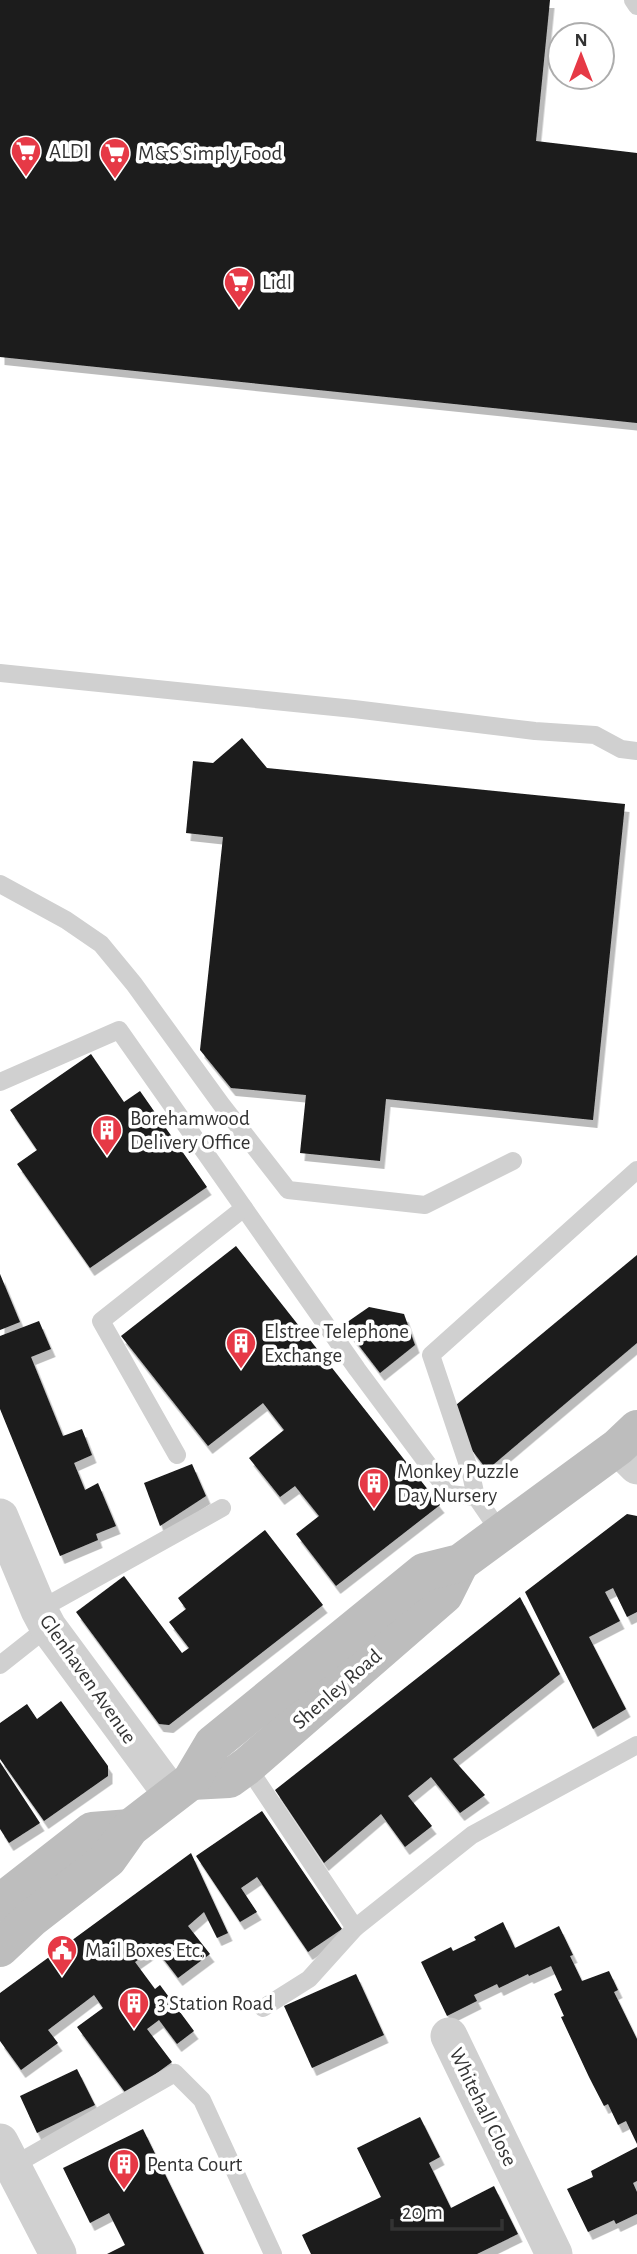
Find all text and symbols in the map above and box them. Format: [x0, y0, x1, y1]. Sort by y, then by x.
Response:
north arrow [546, 21, 616, 91]
text: N [574, 31, 588, 50]
supermarket icon: ALDI [9, 134, 43, 178]
supermarket icon: M&S Simply Food [98, 136, 132, 180]
place label: ALDI [49, 141, 89, 162]
place label: M&S Simply Food [138, 143, 283, 164]
supermarket icon: Lidl [222, 265, 256, 309]
place label: Lidl [262, 272, 292, 293]
place label: Borehamwood Delivery Office [130, 1108, 250, 1153]
building icon: Borehamwood Delivery Office [90, 1113, 124, 1157]
place label: Elstree Telephone Exchange [264, 1321, 409, 1366]
building icon: Elstree Telephone Exchange [224, 1326, 258, 1370]
place label: Monkey Puzzle Day Nursery [397, 1461, 519, 1506]
building icon: Monkey Puzzle Day Nursery [357, 1466, 391, 1510]
street label: Glenhaven Avenue [36, 1611, 140, 1747]
street label: Shenley Road [289, 1645, 386, 1733]
public building icon: Mail Boxes Etc. [45, 1933, 79, 1977]
place label: Mail Boxes Etc. [85, 1940, 204, 1961]
building icon: 3 Station Road [117, 1986, 151, 2030]
place label: 3 Station Road [157, 1993, 274, 2014]
street label: Whitehall Close [445, 2044, 521, 2170]
building icon: Penta Court [107, 2147, 141, 2191]
place label: Penta Court [147, 2154, 243, 2175]
scale bar [392, 2188, 502, 2232]
text: 20 m [402, 2202, 443, 2223]

